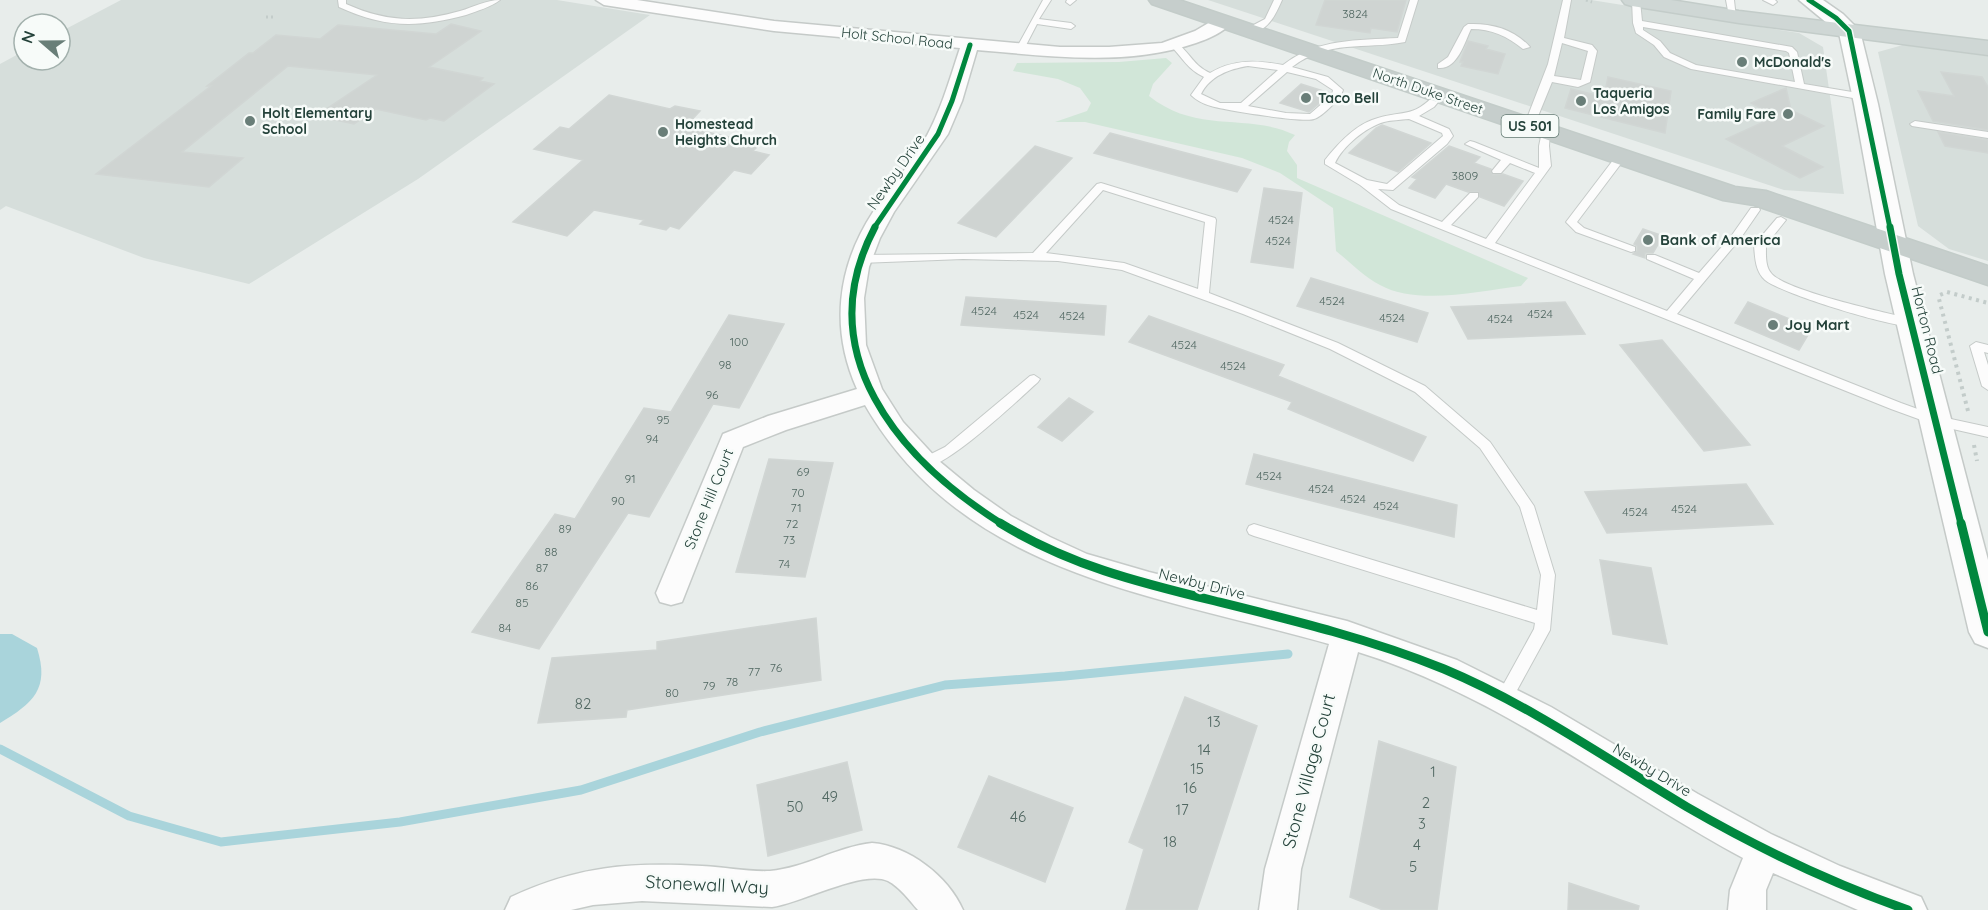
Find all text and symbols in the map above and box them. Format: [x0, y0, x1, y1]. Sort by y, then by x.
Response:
house number: 3824 [1342, 6, 1368, 21]
north arrow [12, 12, 72, 72]
street label: Holt School Road [840, 23, 954, 53]
text: N [16, 28, 39, 46]
place label: McDonald's [1754, 53, 1831, 71]
marker: McDonald's [1735, 55, 1749, 69]
street label: North Duke Street [1370, 64, 1486, 118]
place label: Taqueria Los Amigos [1593, 84, 1670, 118]
place label: Taco Bell [1318, 89, 1379, 107]
marker: Taco Bell [1299, 91, 1313, 105]
marker: Taqueria Los Amigos [1574, 94, 1588, 108]
place label: Holt Elementary School [262, 104, 372, 138]
place label: Family Fare [1697, 105, 1776, 123]
marker: Family Fare [1781, 107, 1795, 121]
marker: Holt Elementary School [243, 114, 257, 128]
place label: Homestead Heights Church [675, 115, 777, 149]
road number: US 501 [1502, 115, 1558, 137]
marker: Homestead Heights Church [656, 125, 670, 139]
street label: Newby Drive [862, 130, 929, 213]
house number: 3809 [1452, 168, 1479, 183]
house number: 4524 [1268, 212, 1294, 227]
place label: Bank of America [1660, 230, 1781, 249]
house number: 4524 [1265, 233, 1291, 248]
marker: Bank of America [1641, 233, 1655, 247]
street label: Horton Road [1907, 284, 1948, 376]
house number: 4524 [1319, 293, 1345, 308]
house number: 4524 [971, 303, 997, 318]
house number: 4524 [1527, 306, 1553, 321]
house number: 4524 [1013, 307, 1039, 322]
house number: 4524 [1059, 308, 1085, 323]
house number: 4524 [1379, 310, 1405, 325]
house number: 4524 [1487, 311, 1513, 326]
place label: Joy Mart [1785, 315, 1850, 334]
marker: Joy Mart [1766, 318, 1780, 332]
house number: 100 [730, 334, 748, 349]
house number: 4524 [1171, 337, 1197, 352]
house number: 98 [718, 357, 732, 372]
house number: 4524 [1220, 358, 1246, 373]
house number: 96 [705, 387, 719, 402]
house number: 95 [656, 412, 670, 427]
house number: 94 [645, 431, 659, 446]
street label: Stone Hill Court [680, 446, 737, 552]
house number: 69 [796, 464, 810, 479]
house number: 4524 [1256, 468, 1282, 483]
house number: 91 [624, 471, 636, 486]
house number: 4524 [1308, 481, 1334, 496]
house number: 70 [791, 485, 805, 500]
house number: 4524 [1340, 491, 1366, 506]
house number: 90 [611, 493, 625, 508]
house number: 4524 [1373, 498, 1399, 513]
house number: 71 [790, 500, 802, 515]
house number: 4524 [1671, 501, 1697, 516]
house number: 4524 [1622, 504, 1648, 519]
house number: 72 [786, 516, 799, 531]
house number: 89 [558, 521, 572, 536]
house number: 73 [783, 532, 795, 547]
house number: 88 [545, 544, 557, 559]
house number: 74 [778, 556, 790, 571]
house number: 87 [536, 560, 548, 575]
street label: Newby Drive [1157, 564, 1247, 603]
house number: 86 [526, 578, 539, 593]
house number: 85 [515, 595, 529, 610]
house number: 84 [499, 620, 511, 635]
house number: 76 [770, 660, 783, 675]
house number: 77 [748, 664, 760, 679]
house number: 78 [726, 674, 738, 689]
house number: 79 [703, 678, 716, 693]
house number: 80 [665, 685, 679, 700]
street label: Stone Village Court [1277, 691, 1340, 851]
house number: 82 [575, 694, 591, 713]
house number: 13 [1207, 712, 1221, 731]
street label: Newby Drive [1609, 739, 1695, 801]
house number: 14 [1197, 740, 1211, 759]
house number: 15 [1190, 759, 1204, 778]
house number: 1 [1430, 762, 1436, 781]
house number: 16 [1183, 778, 1197, 797]
house number: 49 [822, 787, 838, 806]
house number: 2 [1422, 793, 1430, 812]
house number: 50 [786, 797, 804, 816]
house number: 17 [1175, 800, 1189, 819]
house number: 46 [1010, 807, 1026, 826]
house number: 3 [1418, 814, 1426, 833]
house number: 18 [1163, 832, 1177, 851]
house number: 4 [1413, 835, 1421, 854]
house number: 5 [1409, 857, 1417, 876]
street label: Stonewall Way [645, 870, 769, 899]

